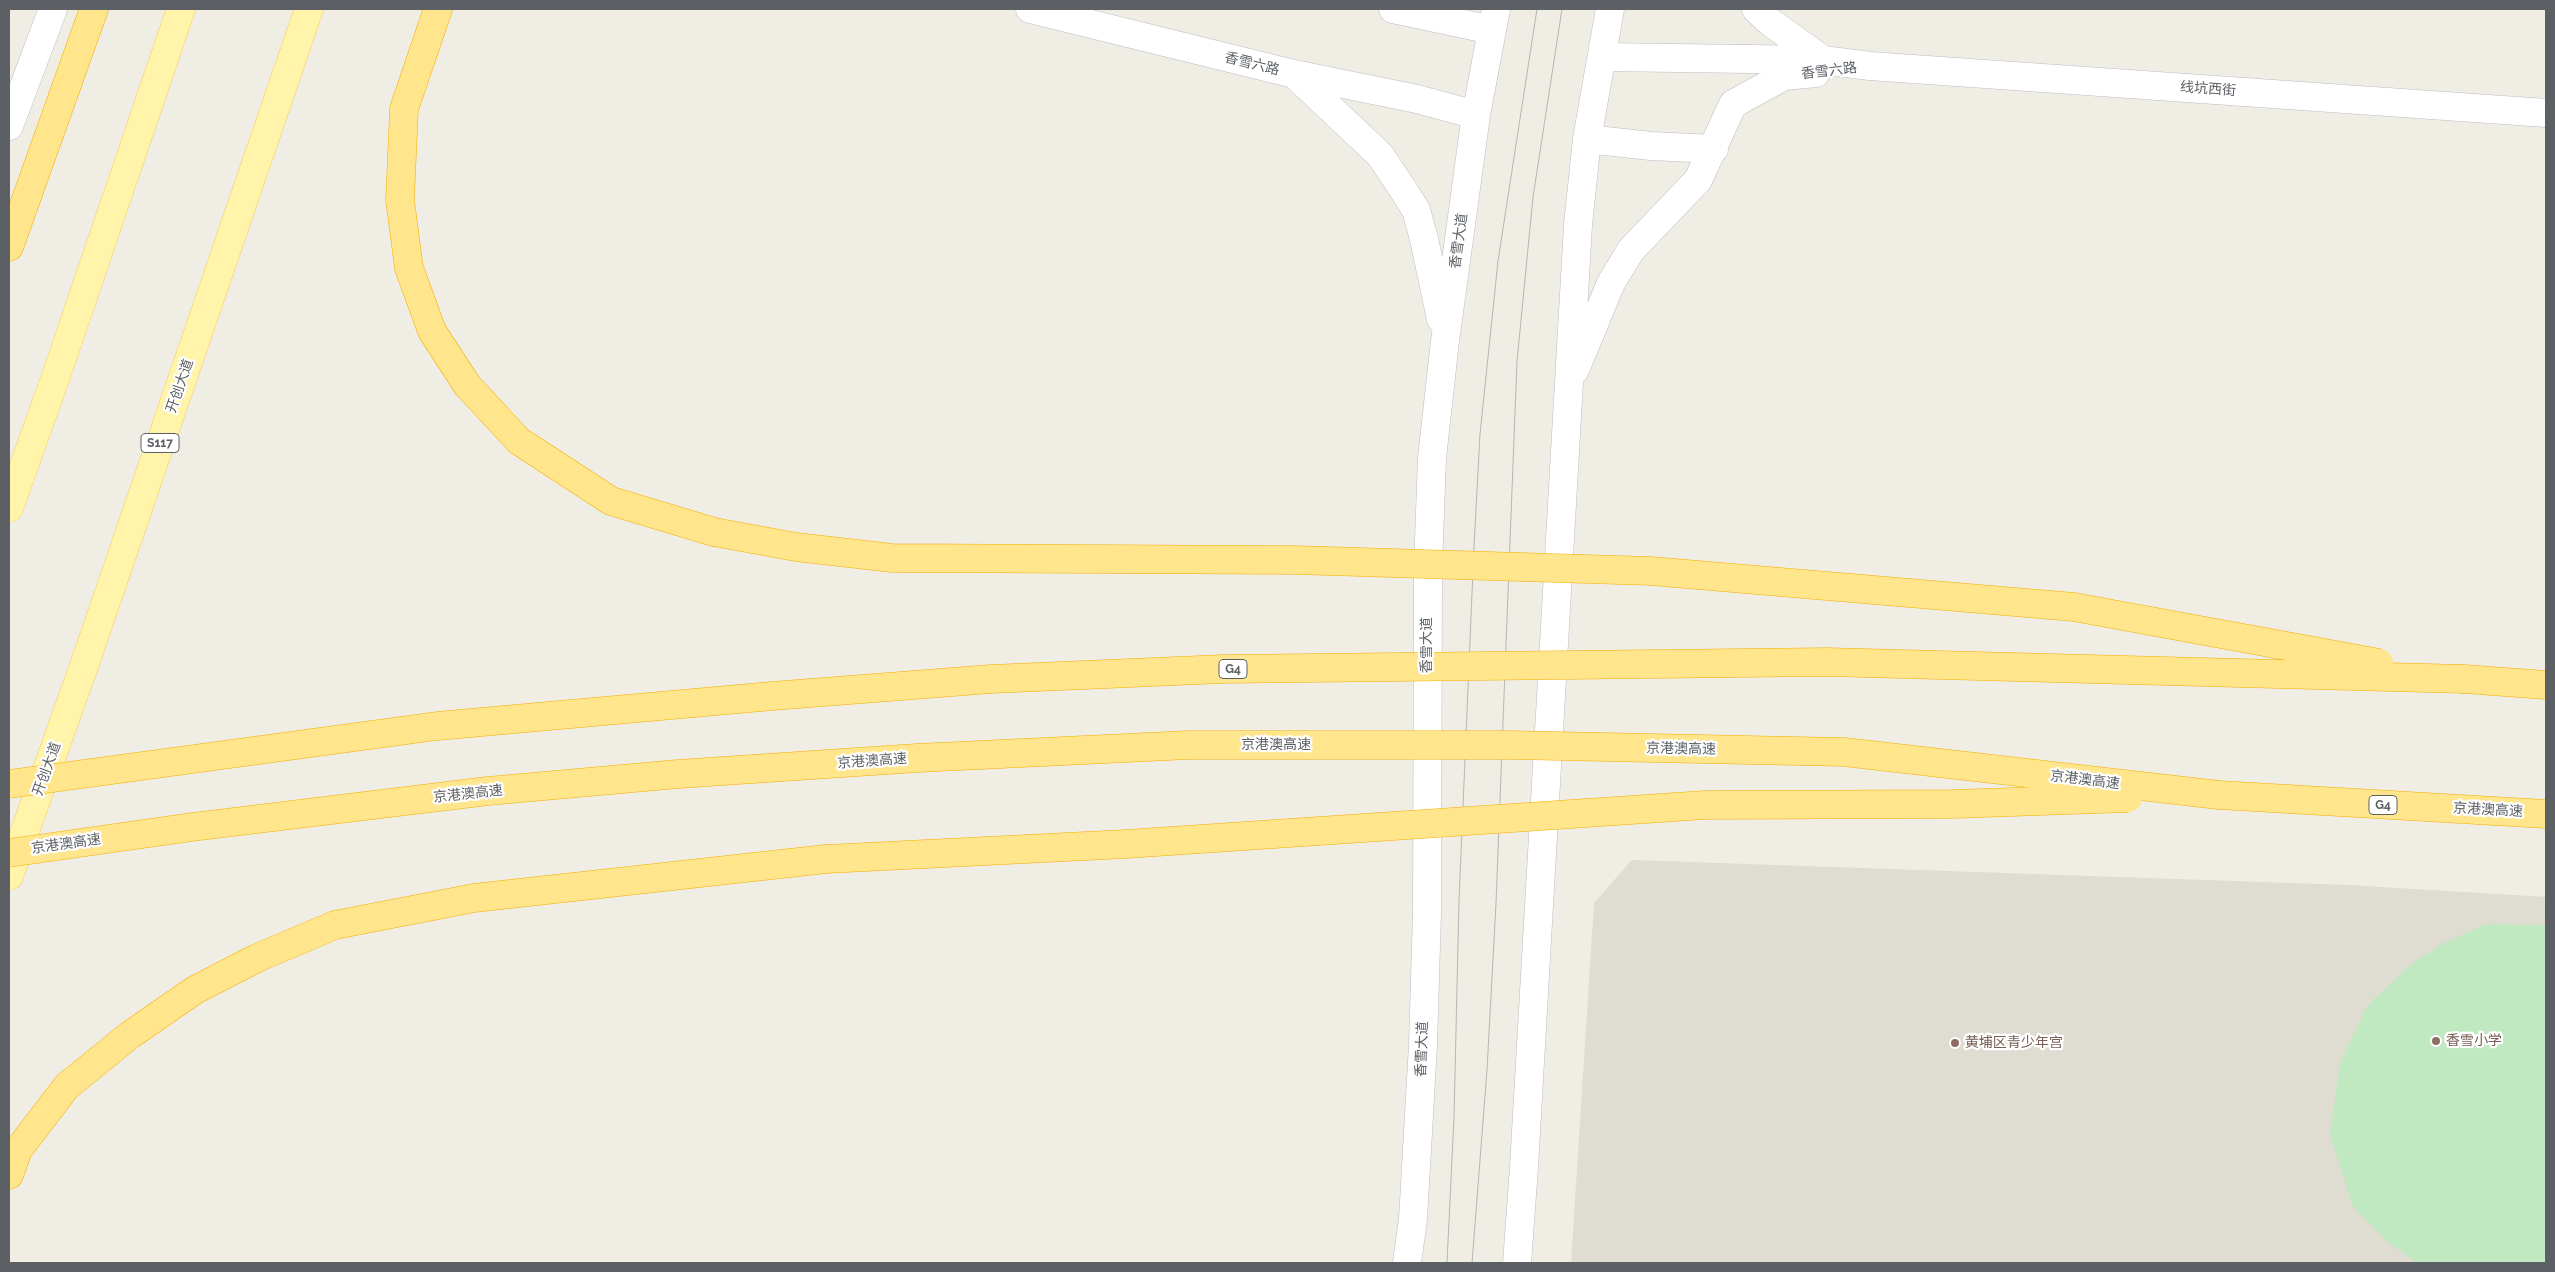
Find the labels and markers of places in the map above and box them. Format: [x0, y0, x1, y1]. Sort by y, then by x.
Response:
place label: 香雪小学 [2446, 1033, 2502, 1049]
place label: 黄埔区青少年宫 [1965, 1035, 2063, 1051]
marker: 香雪小学 [2430, 1035, 2442, 1047]
marker: 黄埔区青少年宫 [1949, 1037, 1961, 1049]

